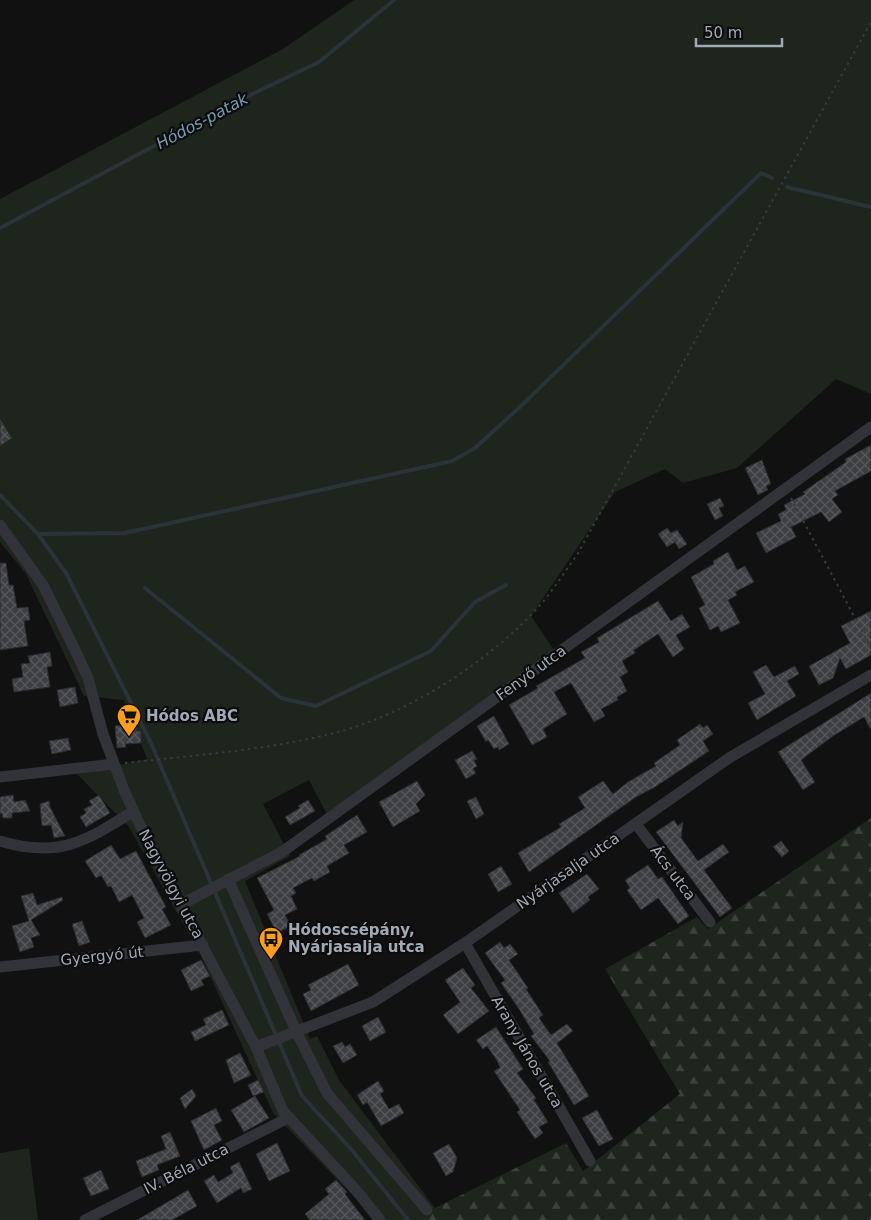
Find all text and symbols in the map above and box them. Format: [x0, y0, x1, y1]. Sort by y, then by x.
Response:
scale bar [696, 15, 782, 47]
text: 50 m [704, 24, 742, 42]
water label: Hódos-patak [153, 89, 252, 153]
street label: Fenyő utca [492, 642, 570, 704]
supermarket icon: Hódos ABC [116, 703, 142, 737]
place label: Hódos ABC [146, 707, 238, 725]
street label: Nagyvölgyi utca [135, 826, 207, 942]
street label: Nyárjasalja utca [513, 829, 623, 913]
street label: Ács utca [647, 842, 700, 904]
place label: Hódoscsépány, Nyárjasalja utca [288, 921, 425, 956]
bus stop icon: Hódoscsépány, Nyárjasalja utca [258, 926, 284, 960]
street label: Gyergyó út [60, 943, 145, 969]
street label: Arany János utca [488, 993, 566, 1111]
street label: IV. Béla utca [141, 1140, 231, 1198]

